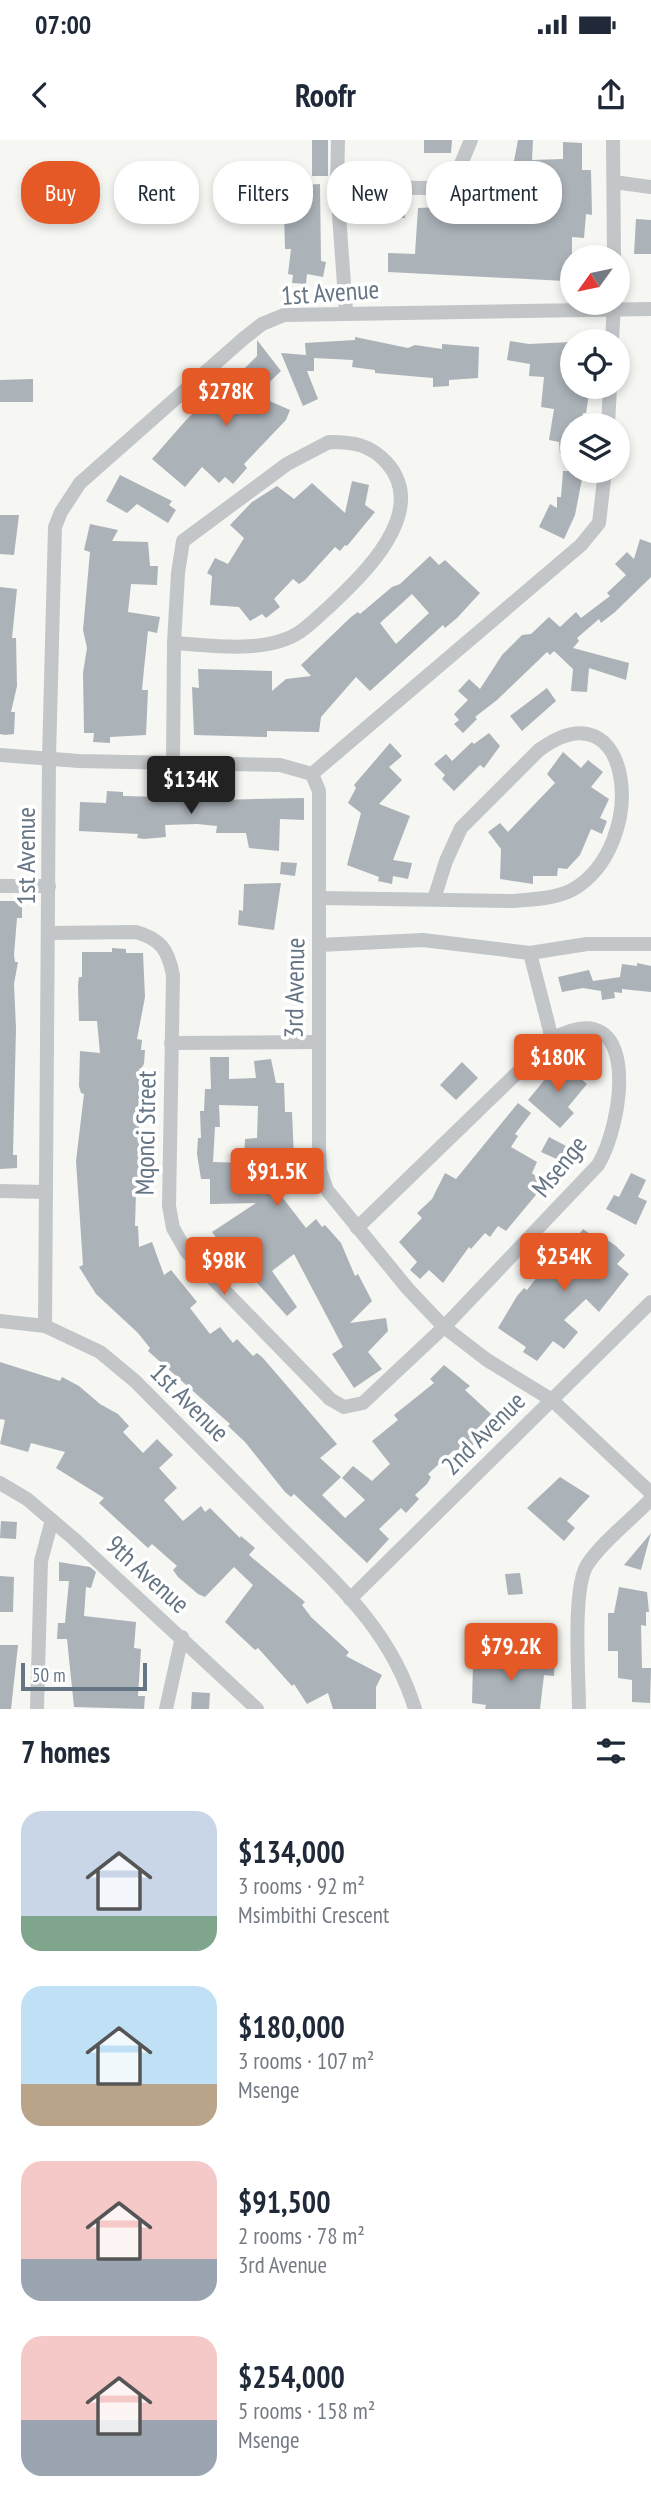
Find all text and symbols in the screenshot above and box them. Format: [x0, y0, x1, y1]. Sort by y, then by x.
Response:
text: 07:00 [35, 8, 91, 41]
text: Roofr [295, 74, 356, 116]
icon: back [21, 76, 59, 114]
icon: share [592, 76, 630, 114]
chip: Buy [21, 161, 100, 224]
chip: Rent [114, 161, 199, 224]
chip: Filters [213, 161, 313, 224]
chip: New [327, 161, 412, 224]
chip: Apartment [426, 161, 562, 224]
north arrow [560, 245, 630, 315]
map controls [560, 245, 630, 483]
street label: 1st Avenue [280, 272, 380, 312]
button: locate [560, 329, 630, 399]
pin: $278K [177, 369, 275, 428]
text: $278K [198, 376, 254, 405]
button: layers [560, 413, 630, 483]
pin: $134K [142, 756, 240, 816]
text: $134K [163, 764, 219, 793]
street label: 1st Avenue [9, 807, 42, 905]
street label: 3rd Avenue [277, 937, 311, 1039]
pin: $180K [509, 1034, 607, 1094]
text: $180K [530, 1042, 586, 1071]
street label: Mqonci Street [127, 1070, 163, 1196]
street label: Msenge [524, 1129, 594, 1203]
pin: $91.5K [220, 1149, 334, 1208]
text: $91.5K [247, 1156, 307, 1185]
pin: $254K [515, 1234, 613, 1293]
pin: $98K [183, 1238, 265, 1297]
text: $254K [536, 1241, 592, 1270]
text: $98K [202, 1245, 246, 1274]
street label: 1st Avenue [144, 1356, 236, 1448]
street label: 2nd Avenue [434, 1384, 532, 1482]
street label: 9th Avenue [99, 1528, 197, 1620]
pin: $79.2K [454, 1624, 568, 1683]
text: $79.2K [481, 1631, 541, 1660]
scale bar [21, 1660, 147, 1692]
text: 50 m [32, 1663, 66, 1687]
text: 7 homes [21, 1732, 110, 1771]
icon: filters [592, 1732, 630, 1770]
text: $134,000 [238, 1832, 345, 1871]
icon: home [77, 1839, 161, 1923]
text: 3 rooms · 92 m² [238, 1871, 365, 1900]
text: Msimbithi Crescent [238, 1900, 389, 1929]
text: $180,000 [238, 2007, 345, 2046]
icon: home [77, 2014, 161, 2098]
text: 3 rooms · 107 m² [238, 2046, 374, 2075]
text: Msenge [238, 2075, 299, 2104]
text: $91,500 [238, 2182, 331, 2221]
icon: home [77, 2189, 161, 2273]
text: 2 rooms · 78 m² [238, 2221, 365, 2250]
text: 3rd Avenue [238, 2250, 327, 2279]
text: $254,000 [238, 2357, 345, 2396]
icon: home [77, 2364, 161, 2448]
text: 5 rooms · 158 m² [238, 2396, 375, 2425]
text: Msenge [238, 2425, 299, 2454]

